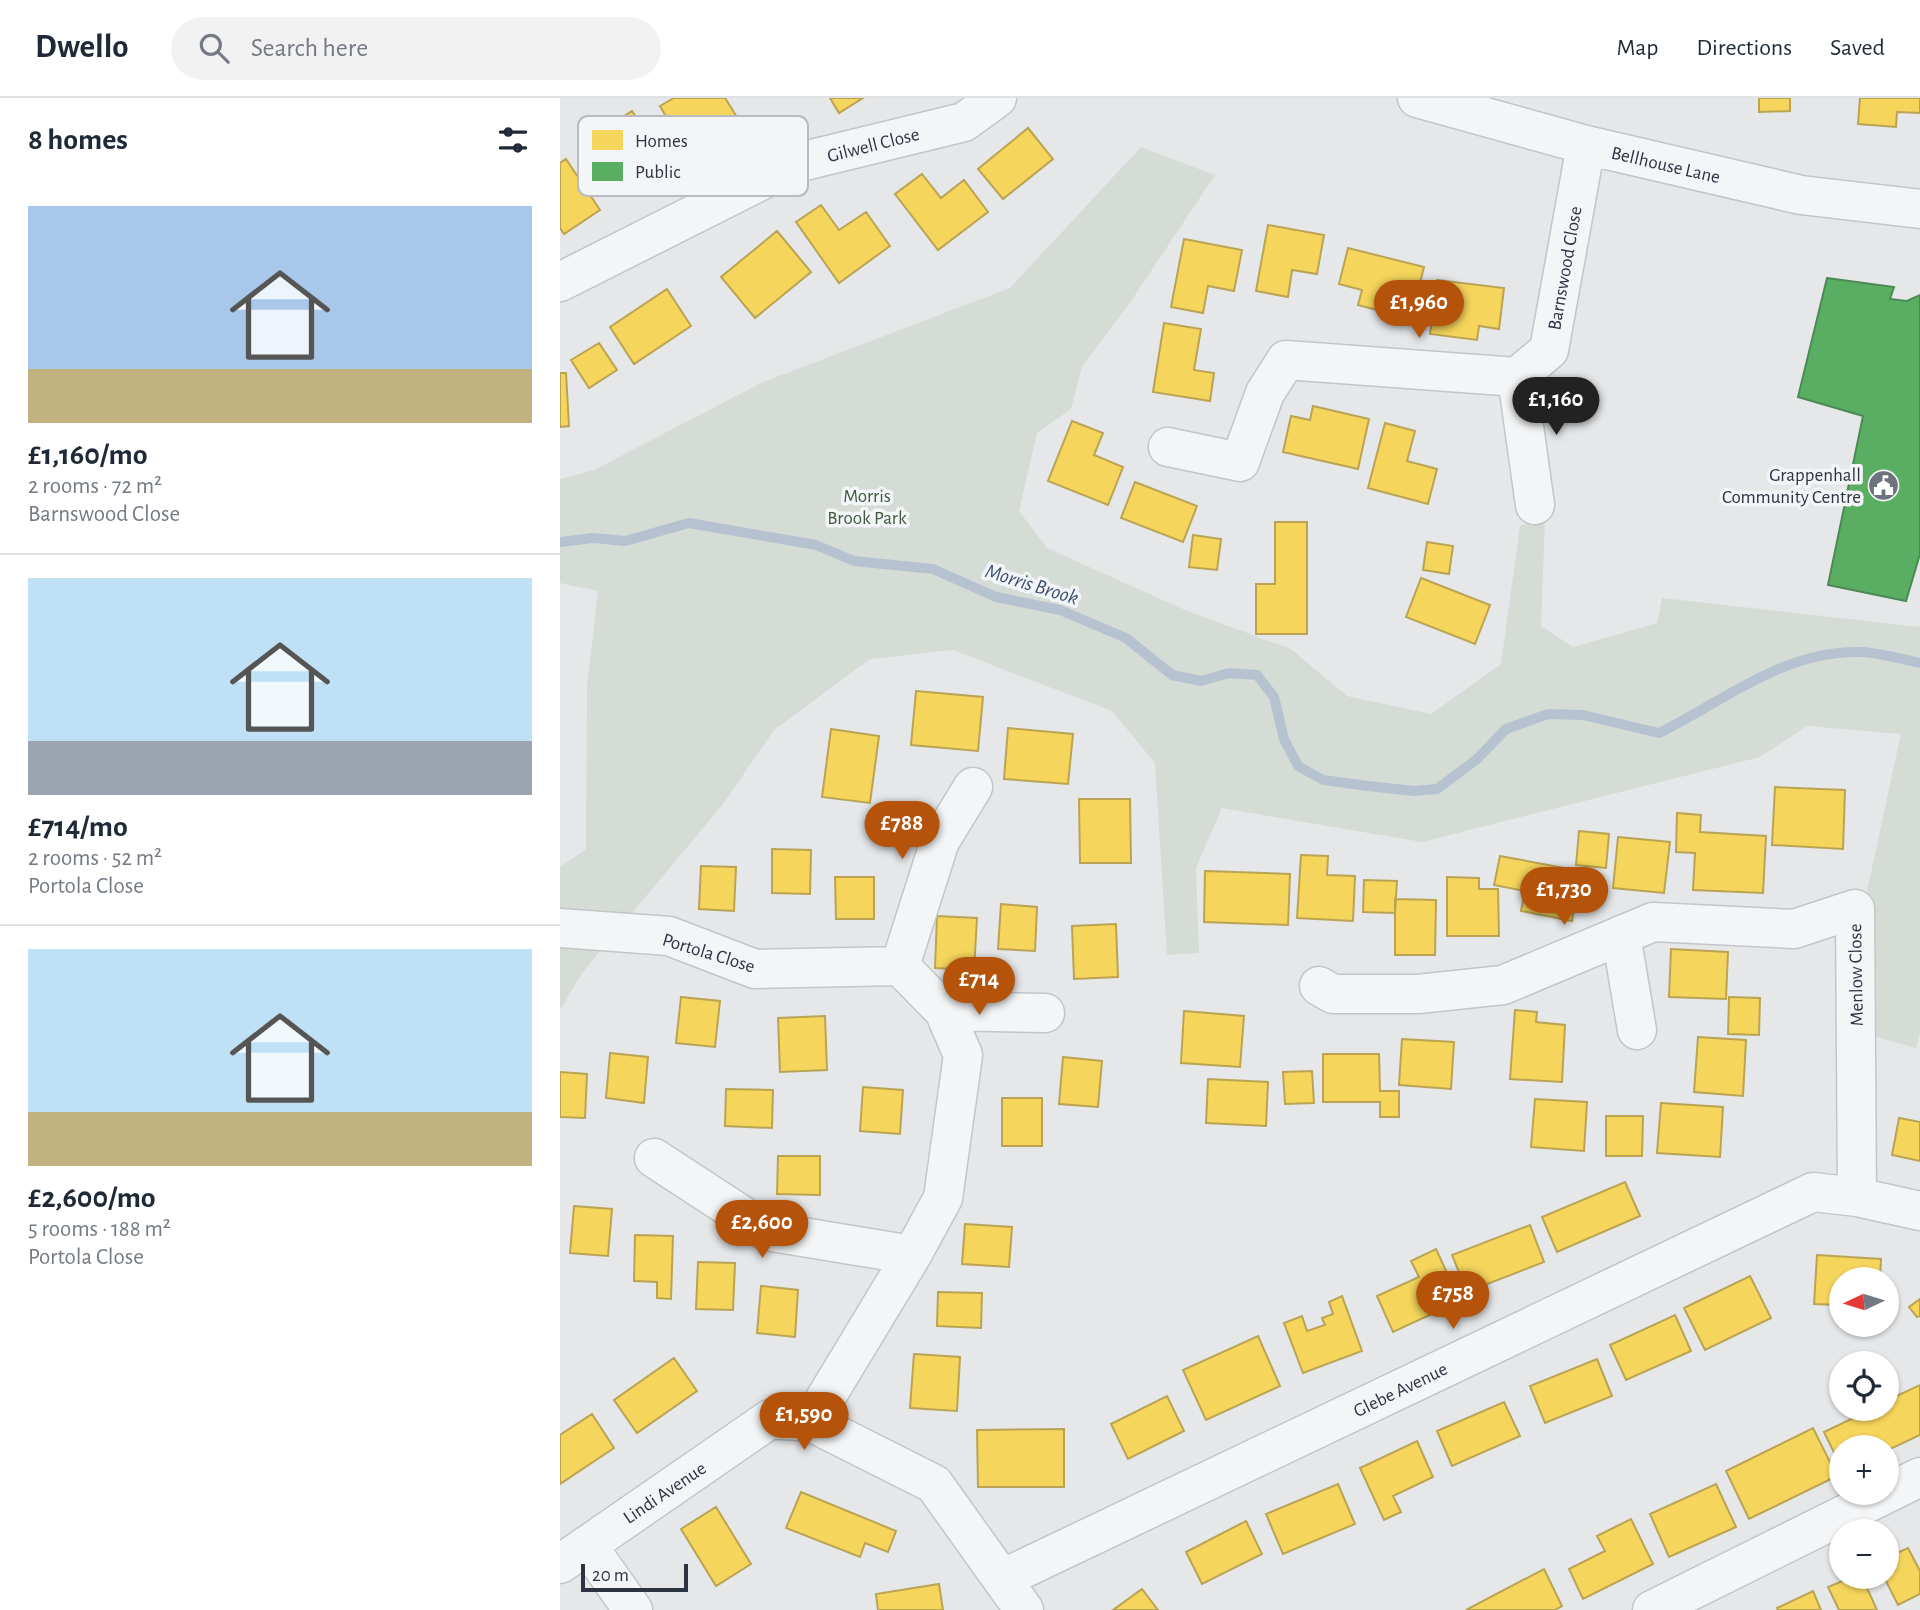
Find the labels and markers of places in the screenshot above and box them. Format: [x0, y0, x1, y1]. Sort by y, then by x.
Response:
pin: £1,960 [1362, 280, 1476, 340]
pin: £1,160 [1499, 378, 1613, 437]
place label: Grappenhall Community Centre [1722, 466, 1861, 507]
public building icon: Grappenhall Community Centre [1867, 468, 1901, 502]
pin: £788 [861, 802, 943, 861]
pin: £1,730 [1507, 868, 1621, 927]
pin: £714 [938, 958, 1020, 1017]
pin: £2,600 [705, 1200, 819, 1260]
pin: £758 [1412, 1272, 1494, 1331]
pin: £1,590 [747, 1392, 861, 1452]

